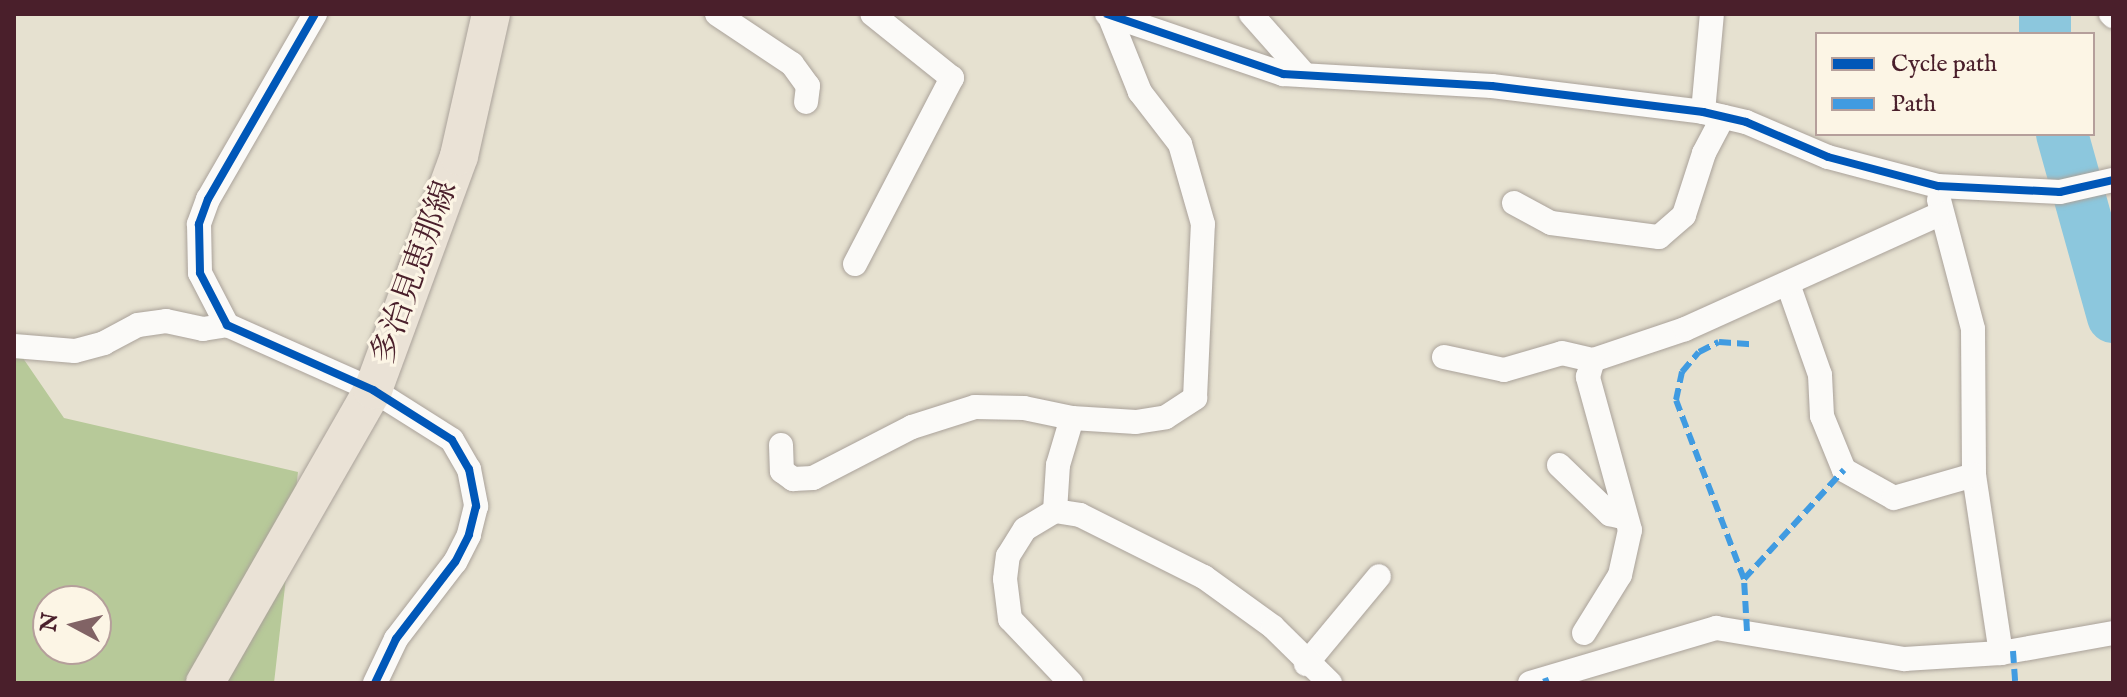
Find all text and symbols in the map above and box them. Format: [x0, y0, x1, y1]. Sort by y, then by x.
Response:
legend [1815, 32, 2095, 136]
text: Cycle path [1891, 49, 1997, 80]
text: Path [1891, 89, 1936, 120]
street label: 多治見恵那線 [365, 176, 467, 370]
north arrow [32, 585, 112, 665]
text: N [35, 611, 65, 633]

